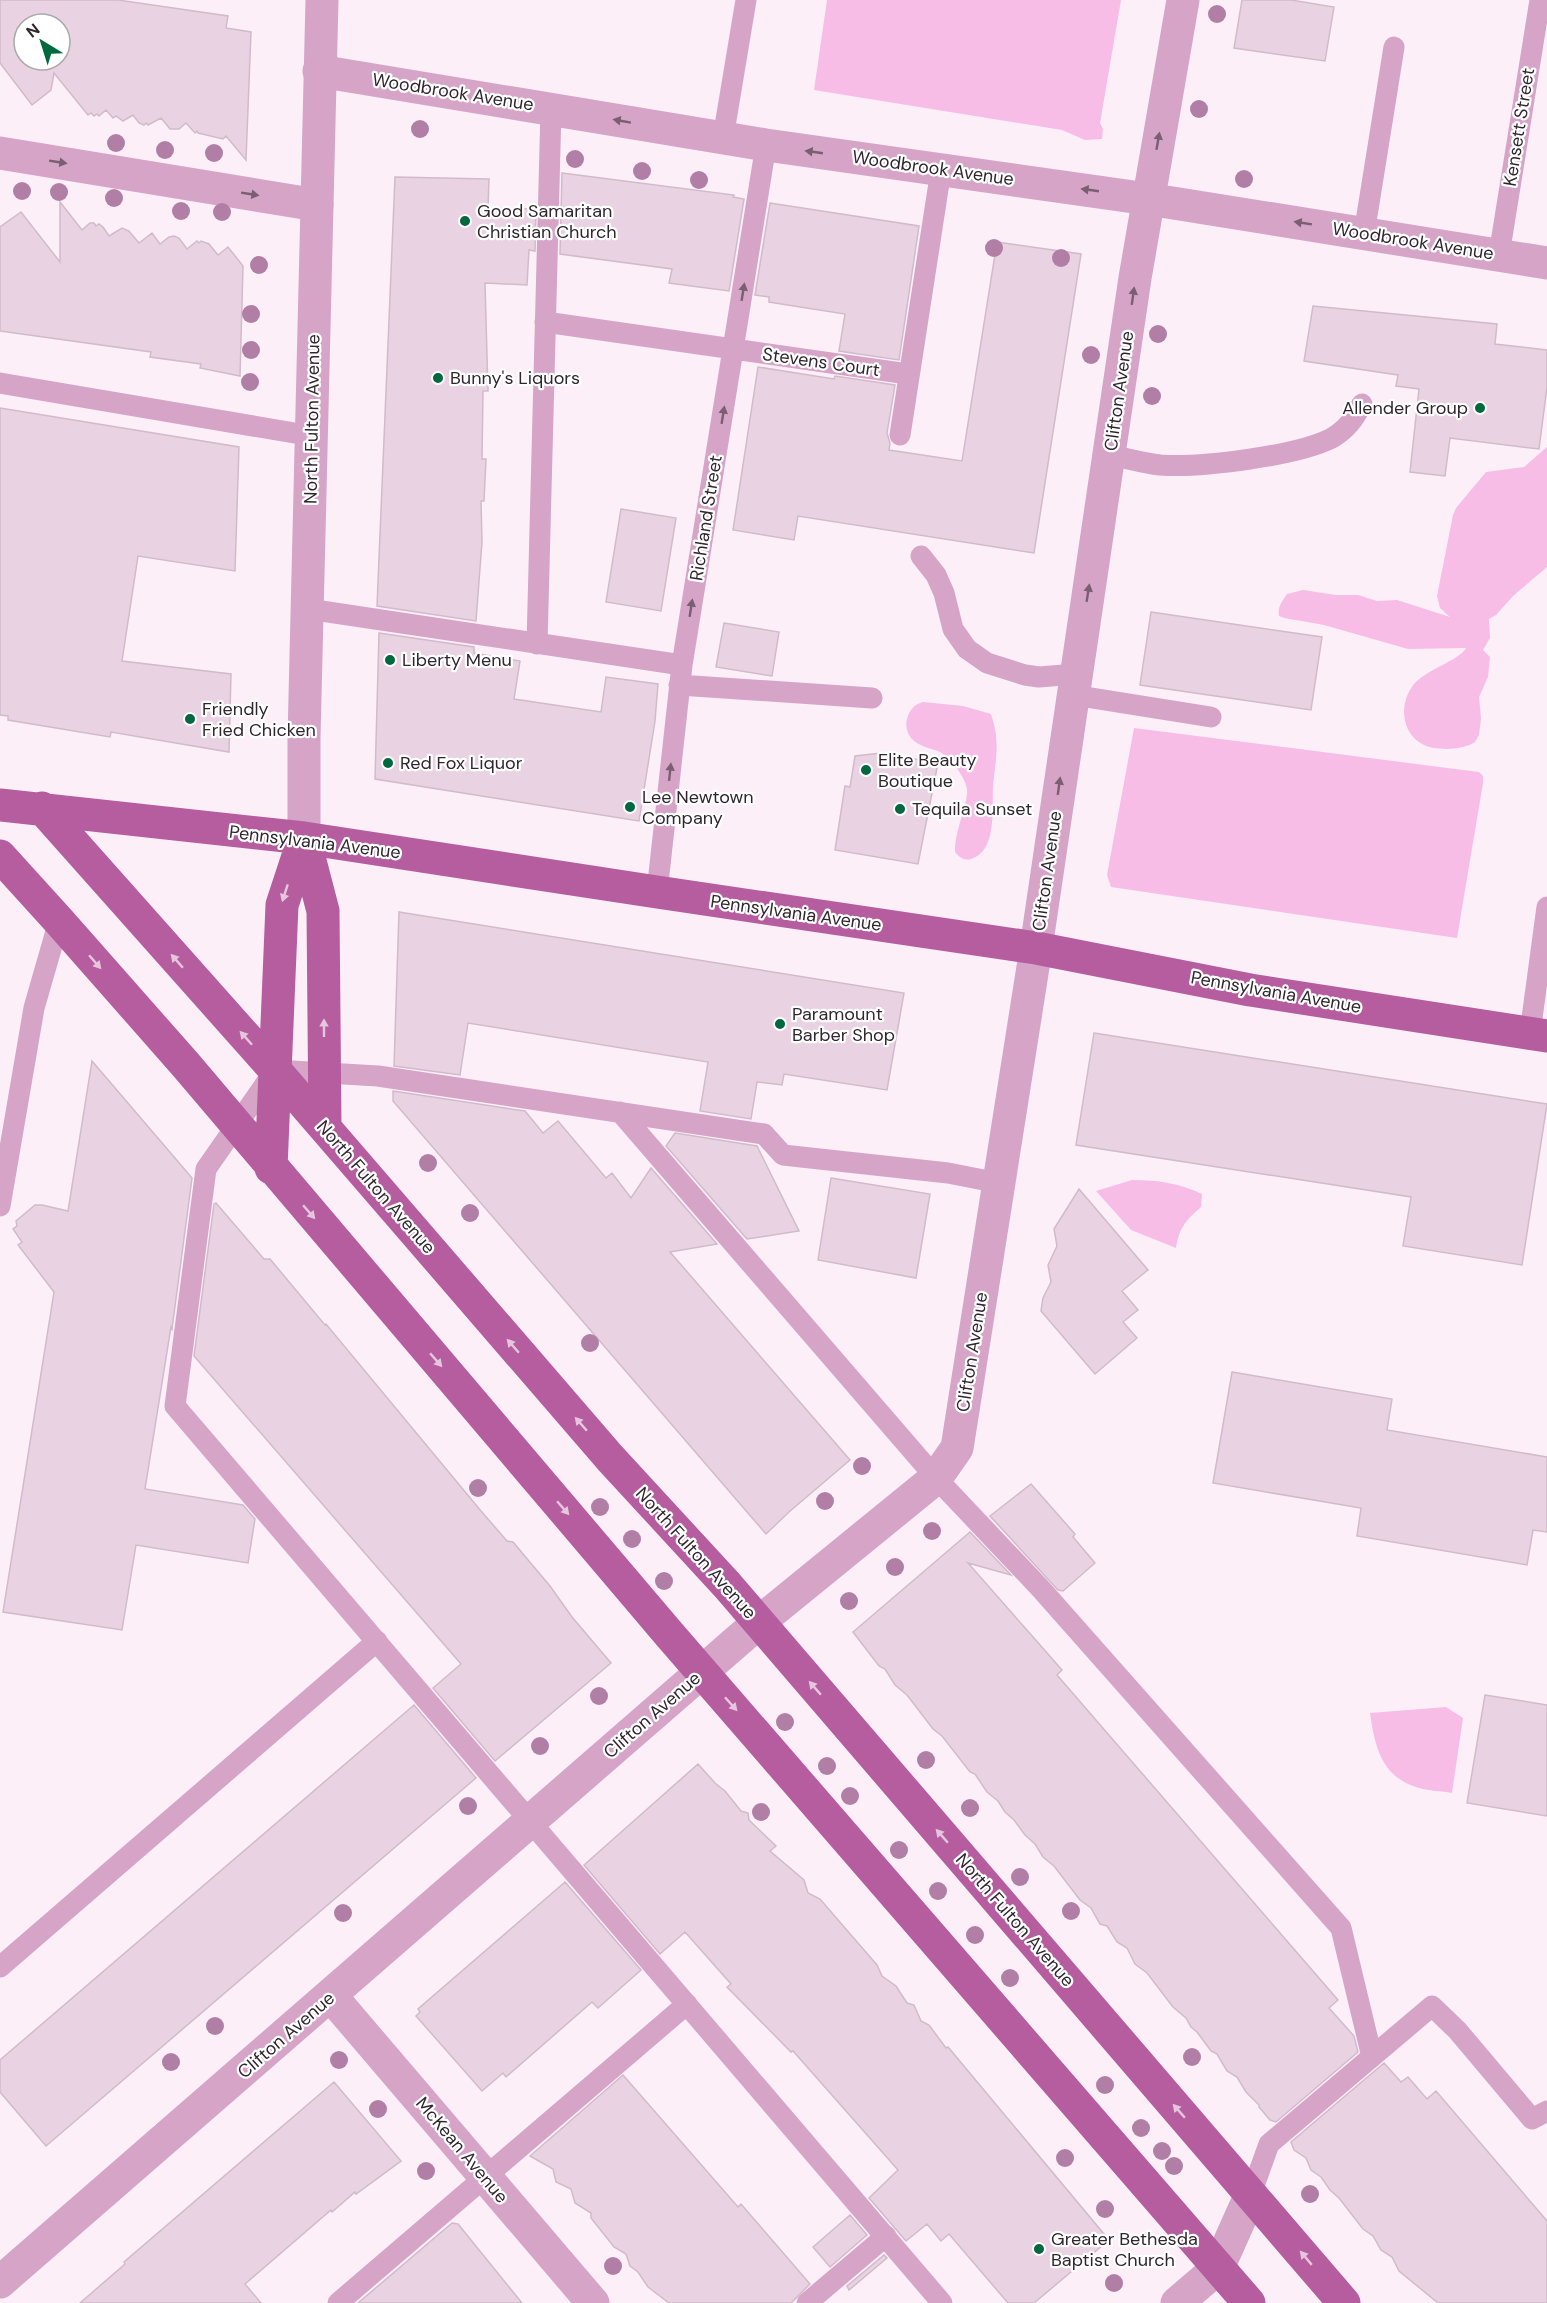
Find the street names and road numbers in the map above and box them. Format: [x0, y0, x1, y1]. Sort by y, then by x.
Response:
street label: Kensett Street [1498, 66, 1540, 188]
street label: Woodbrook Avenue [371, 67, 535, 117]
street label: Woodbrook Avenue [851, 145, 1015, 191]
street label: Woodbrook Avenue [1331, 216, 1495, 266]
street label: Clifton Avenue [1099, 329, 1139, 453]
street label: North Fulton Avenue [299, 334, 325, 504]
street label: Stevens Court [761, 342, 881, 382]
street label: Richland Street [684, 453, 728, 583]
street label: Clifton Avenue [1027, 809, 1067, 933]
street label: Pennsylvania Avenue [228, 820, 402, 864]
street label: Pennsylvania Avenue [709, 889, 883, 937]
street label: Pennsylvania Avenue [1189, 965, 1363, 1019]
street label: North Fulton Avenue [311, 1115, 441, 1259]
street label: Clifton Avenue [951, 1290, 993, 1414]
street label: North Fulton Avenue [630, 1482, 762, 1624]
street label: Clifton Avenue [598, 1666, 706, 1764]
street label: North Fulton Avenue [950, 1848, 1080, 1992]
street label: Clifton Avenue [232, 1986, 340, 2084]
street label: McKean Avenue [410, 2092, 514, 2208]

